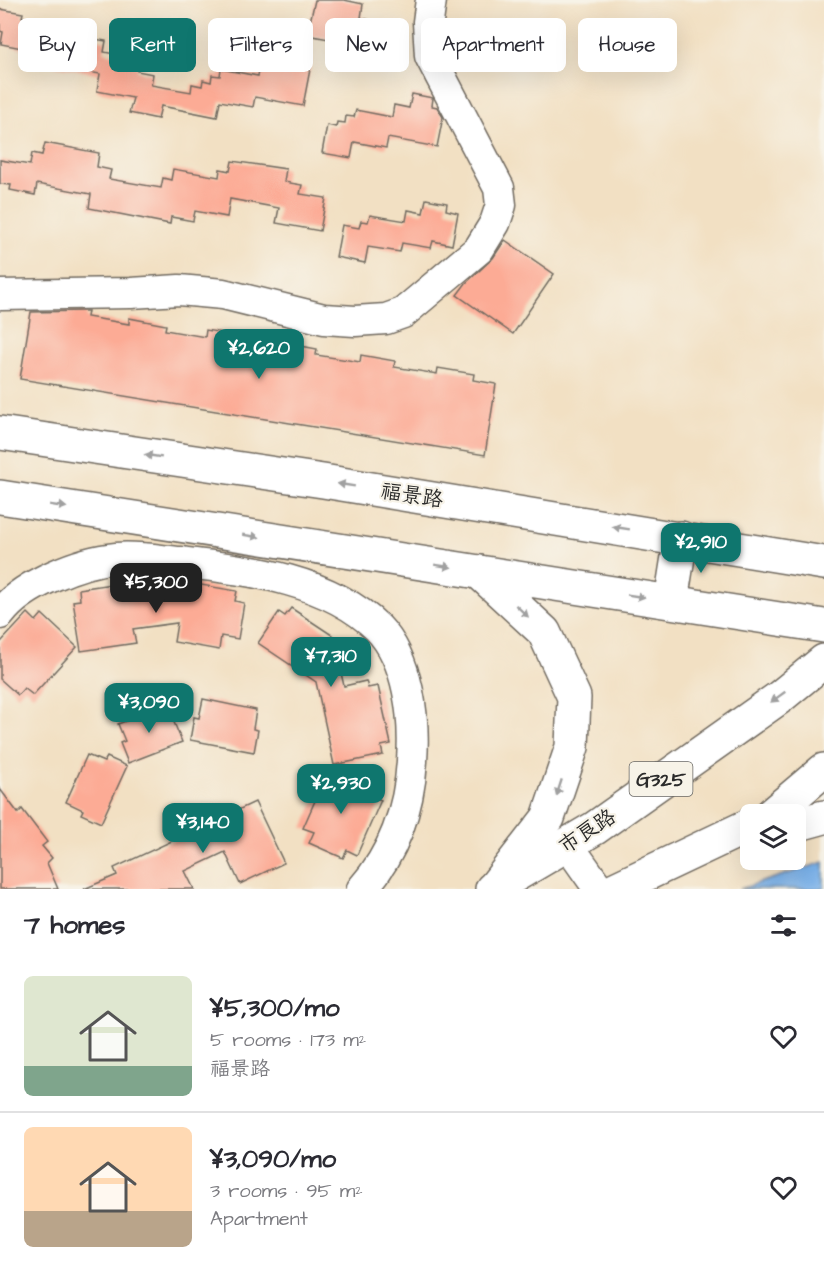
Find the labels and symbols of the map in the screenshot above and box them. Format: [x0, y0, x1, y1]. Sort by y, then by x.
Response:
pin: ¥2,620 [210, 329, 308, 380]
one-way arrow [143, 451, 162, 460]
street label: 福景路 [379, 476, 445, 515]
one-way arrow [336, 480, 355, 489]
one-way arrow [48, 502, 67, 511]
pin: ¥2,910 [652, 523, 750, 574]
one-way arrow [612, 524, 631, 533]
one-way arrow [241, 532, 260, 541]
one-way arrow [434, 562, 453, 571]
pin: ¥5,300 [107, 563, 205, 614]
one-way arrow [627, 592, 646, 601]
one-way arrow [514, 604, 529, 618]
pin: ¥7,310 [282, 637, 380, 688]
pin: ¥3,090 [100, 683, 198, 734]
one-way arrow [771, 691, 787, 703]
road number: G325 [630, 762, 692, 796]
pin: ¥2,930 [292, 764, 390, 815]
one-way arrow [553, 779, 563, 797]
street label: 市良路 [553, 802, 622, 861]
pin: ¥3,140 [154, 803, 252, 854]

